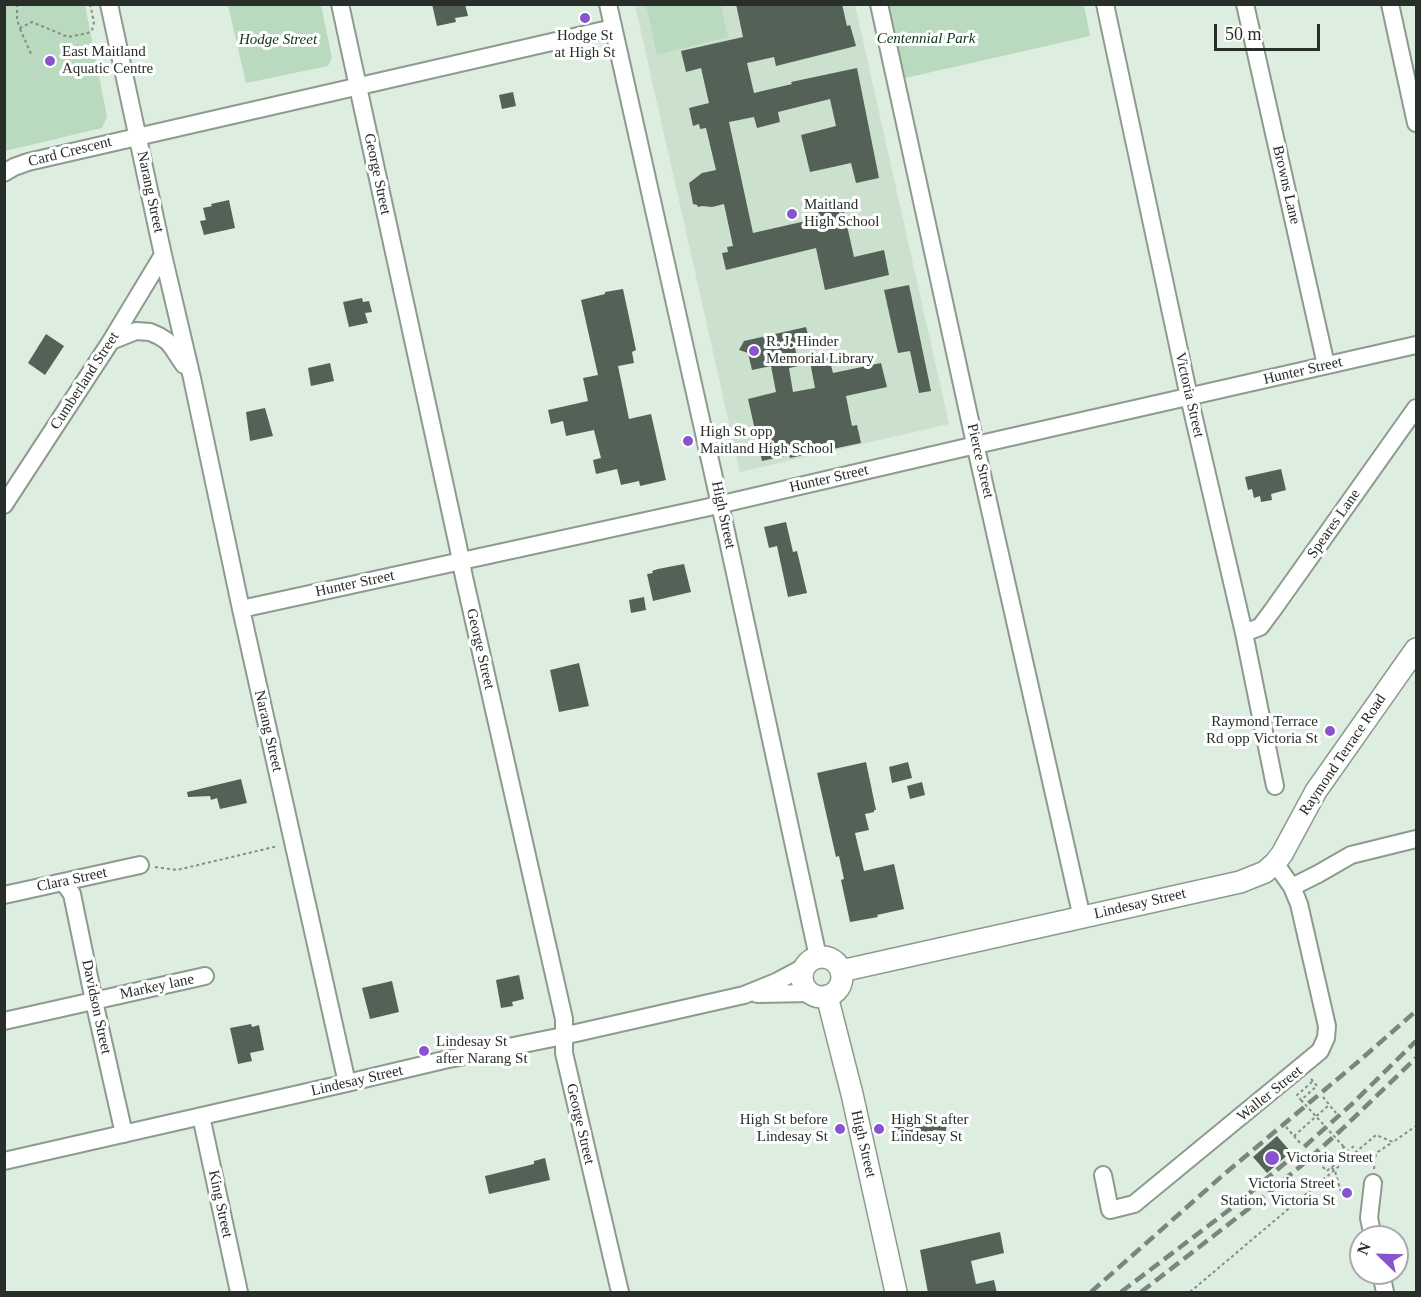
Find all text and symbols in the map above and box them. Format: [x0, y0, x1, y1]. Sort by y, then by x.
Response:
marker: Hodge St at High St [578, 11, 592, 25]
scale bar [1217, 12, 1324, 50]
text: 50 m [1225, 24, 1262, 44]
place label: Hodge St at High St [555, 27, 615, 62]
park label: Centennial Park [877, 30, 975, 48]
park label: Hodge Street [239, 31, 317, 49]
place label: East Maitland Aquatic Centre [62, 43, 153, 78]
marker: East Maitland Aquatic Centre [43, 54, 57, 68]
street label: George Street [360, 132, 394, 216]
street label: Card Crescent [26, 133, 114, 171]
street label: Browns Lane [1268, 144, 1304, 226]
street label: Narang Street [133, 150, 167, 234]
place label: Maitland High School [804, 196, 879, 231]
marker: Maitland High School [785, 207, 799, 221]
street label: Cumberland Street [47, 329, 123, 433]
place label: R. J. Hinder Memorial Library [766, 333, 874, 368]
marker: R. J. Hinder Memorial Library [747, 344, 761, 358]
street label: Victoria Street [1170, 351, 1208, 439]
street label: Hunter Street [1262, 353, 1344, 389]
street label: Pierce Street [963, 422, 997, 500]
place label: High St opp Maitland High School [700, 423, 833, 458]
marker: High St opp Maitland High School [681, 434, 695, 448]
street label: Hunter Street [788, 461, 870, 497]
street label: High Street [707, 480, 739, 550]
street label: Speares Lane [1304, 486, 1364, 562]
street label: Hunter Street [314, 567, 396, 601]
street label: George Street [462, 607, 498, 691]
street label: Narang Street [250, 689, 286, 773]
street label: Raymond Terrace Road [1296, 691, 1390, 819]
place label: Raymond Terrace Rd opp Victoria St [1206, 713, 1318, 748]
marker: Raymond Terrace Rd opp Victoria St [1323, 724, 1337, 738]
street label: Clara Street [35, 864, 109, 896]
street label: Lindesay Street [1092, 885, 1188, 923]
street label: Davidson Street [77, 958, 115, 1056]
street label: Markey lane [118, 970, 196, 1004]
place label: Lindesay St after Narang St [436, 1033, 528, 1068]
marker: Lindesay St after Narang St [417, 1044, 431, 1058]
street label: Lindesay Street [309, 1062, 405, 1100]
street label: Waller Street [1234, 1062, 1306, 1126]
street label: George Street [562, 1082, 598, 1166]
street label: High Street [846, 1108, 880, 1180]
place label: High St before Lindesay St [740, 1111, 828, 1146]
place label: High St after Lindesay St [891, 1111, 968, 1146]
marker: High St before Lindesay St [833, 1122, 847, 1136]
marker: High St after Lindesay St [872, 1122, 886, 1136]
marker: Victoria Street [1263, 1149, 1281, 1167]
place label: Victoria Street [1286, 1149, 1373, 1167]
street label: King Street [204, 1169, 236, 1239]
place label: Victoria Street Station, Victoria St [1220, 1175, 1335, 1210]
marker: Victoria Street Station, Victoria St [1340, 1186, 1354, 1200]
north arrow [1349, 1225, 1409, 1285]
text: N [1354, 1240, 1374, 1257]

